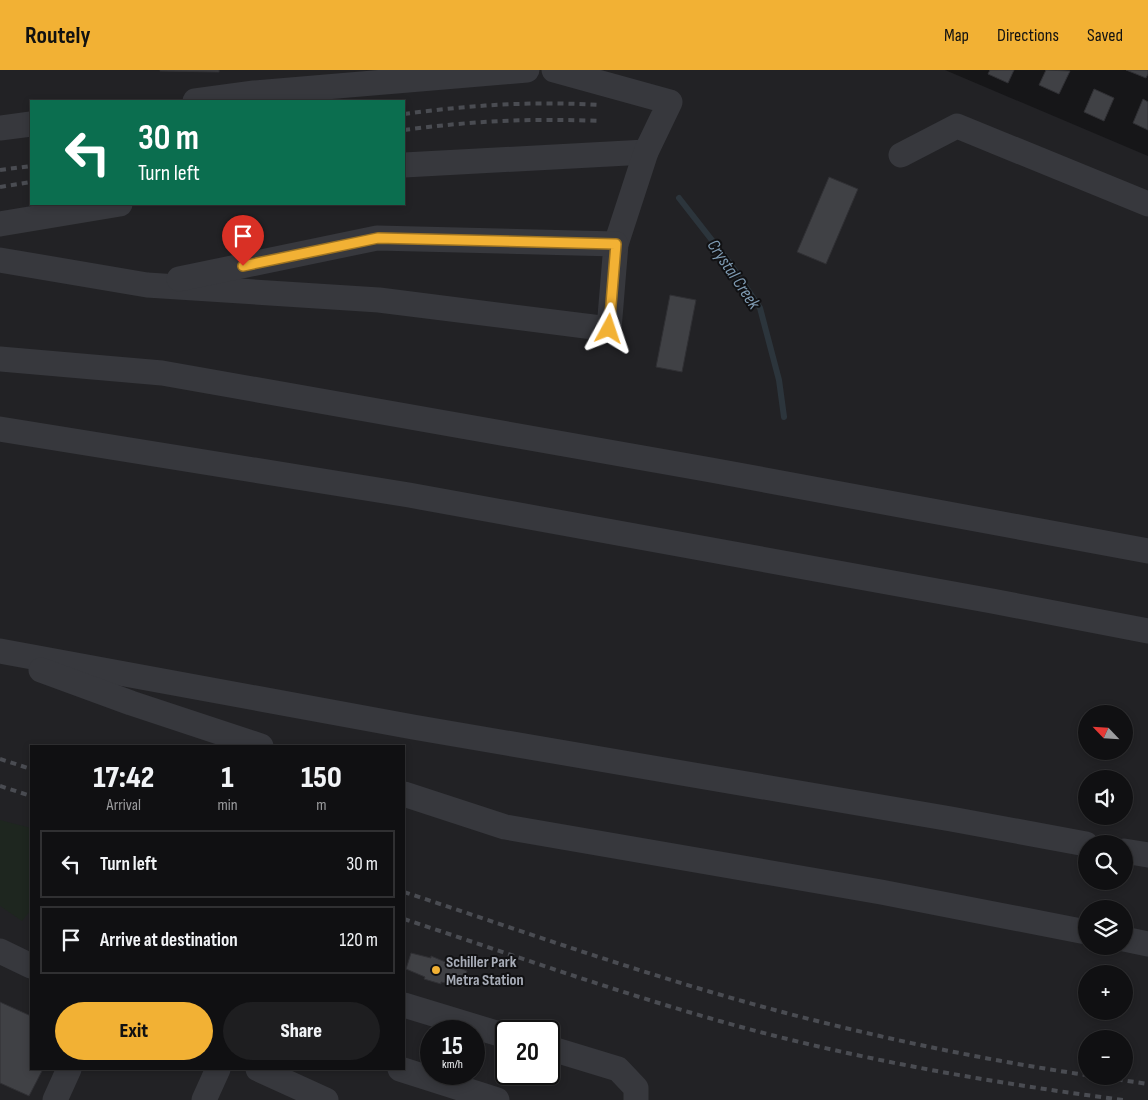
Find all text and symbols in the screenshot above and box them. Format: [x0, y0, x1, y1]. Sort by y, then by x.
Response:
text: Routely [25, 21, 90, 50]
text: Map [944, 25, 969, 46]
text: Directions [997, 25, 1059, 46]
text: Saved [1087, 25, 1123, 46]
text: 30 m [138, 117, 199, 160]
icon: left [55, 120, 120, 185]
text: Turn left [138, 160, 200, 187]
pin [222, 215, 264, 266]
icon: arrive [229, 222, 257, 250]
water label: Crystal Creek [703, 235, 765, 314]
position arrow [582, 302, 634, 354]
north arrow [1078, 705, 1132, 760]
map controls [1078, 705, 1133, 1085]
text: 17:42 [93, 760, 154, 796]
text: 1 [221, 760, 234, 796]
text: 150 [301, 760, 342, 796]
button: sound [1078, 770, 1133, 825]
text: Arrival [107, 796, 141, 815]
text: min [217, 796, 238, 815]
text: m [316, 796, 326, 815]
button: search [1078, 835, 1133, 890]
icon: left [57, 850, 85, 878]
text: Turn left [100, 853, 157, 876]
text: 30 m [346, 853, 378, 876]
button: layers [1078, 900, 1133, 955]
icon: arrive [57, 926, 85, 954]
text: Arrive at destination [100, 929, 238, 952]
text: 120 m [340, 929, 378, 952]
place label: Schiller Park Metra Station [446, 953, 524, 990]
marker: Schiller Park Metra Station [430, 964, 442, 976]
button: + [1078, 965, 1133, 1020]
button: Exit [55, 1002, 213, 1060]
button: Share [223, 1002, 380, 1060]
speed limit sign: 20 [495, 1020, 560, 1085]
button: − [1078, 1030, 1133, 1085]
text: 15 [442, 1031, 463, 1062]
text: km/h [442, 1057, 463, 1072]

